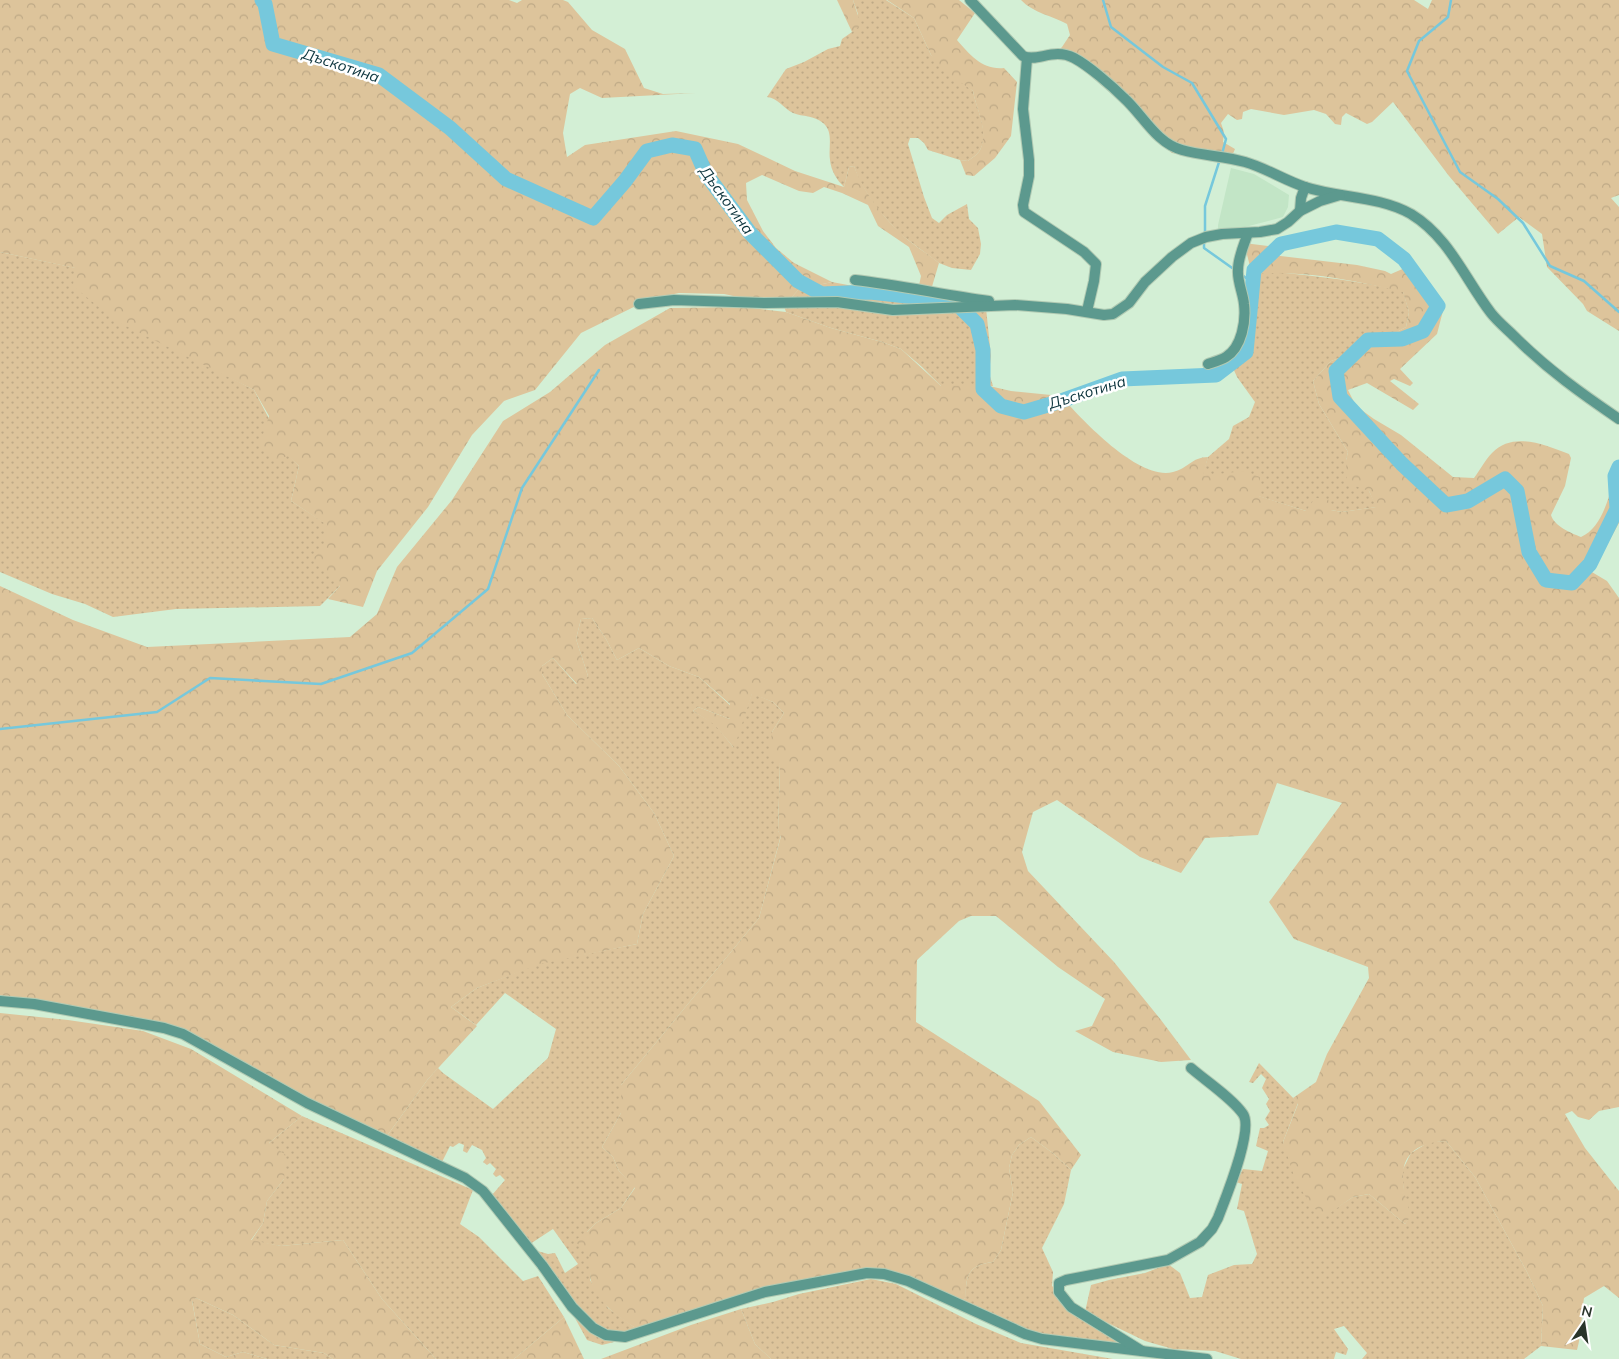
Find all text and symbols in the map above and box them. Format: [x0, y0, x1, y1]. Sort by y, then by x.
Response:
water label: Дъскотина [299, 43, 382, 86]
water label: Дъскотина [695, 161, 758, 238]
water label: Дъскотина [1045, 371, 1128, 413]
north arrow [1559, 1299, 1609, 1349]
text: N [1580, 1301, 1594, 1321]

